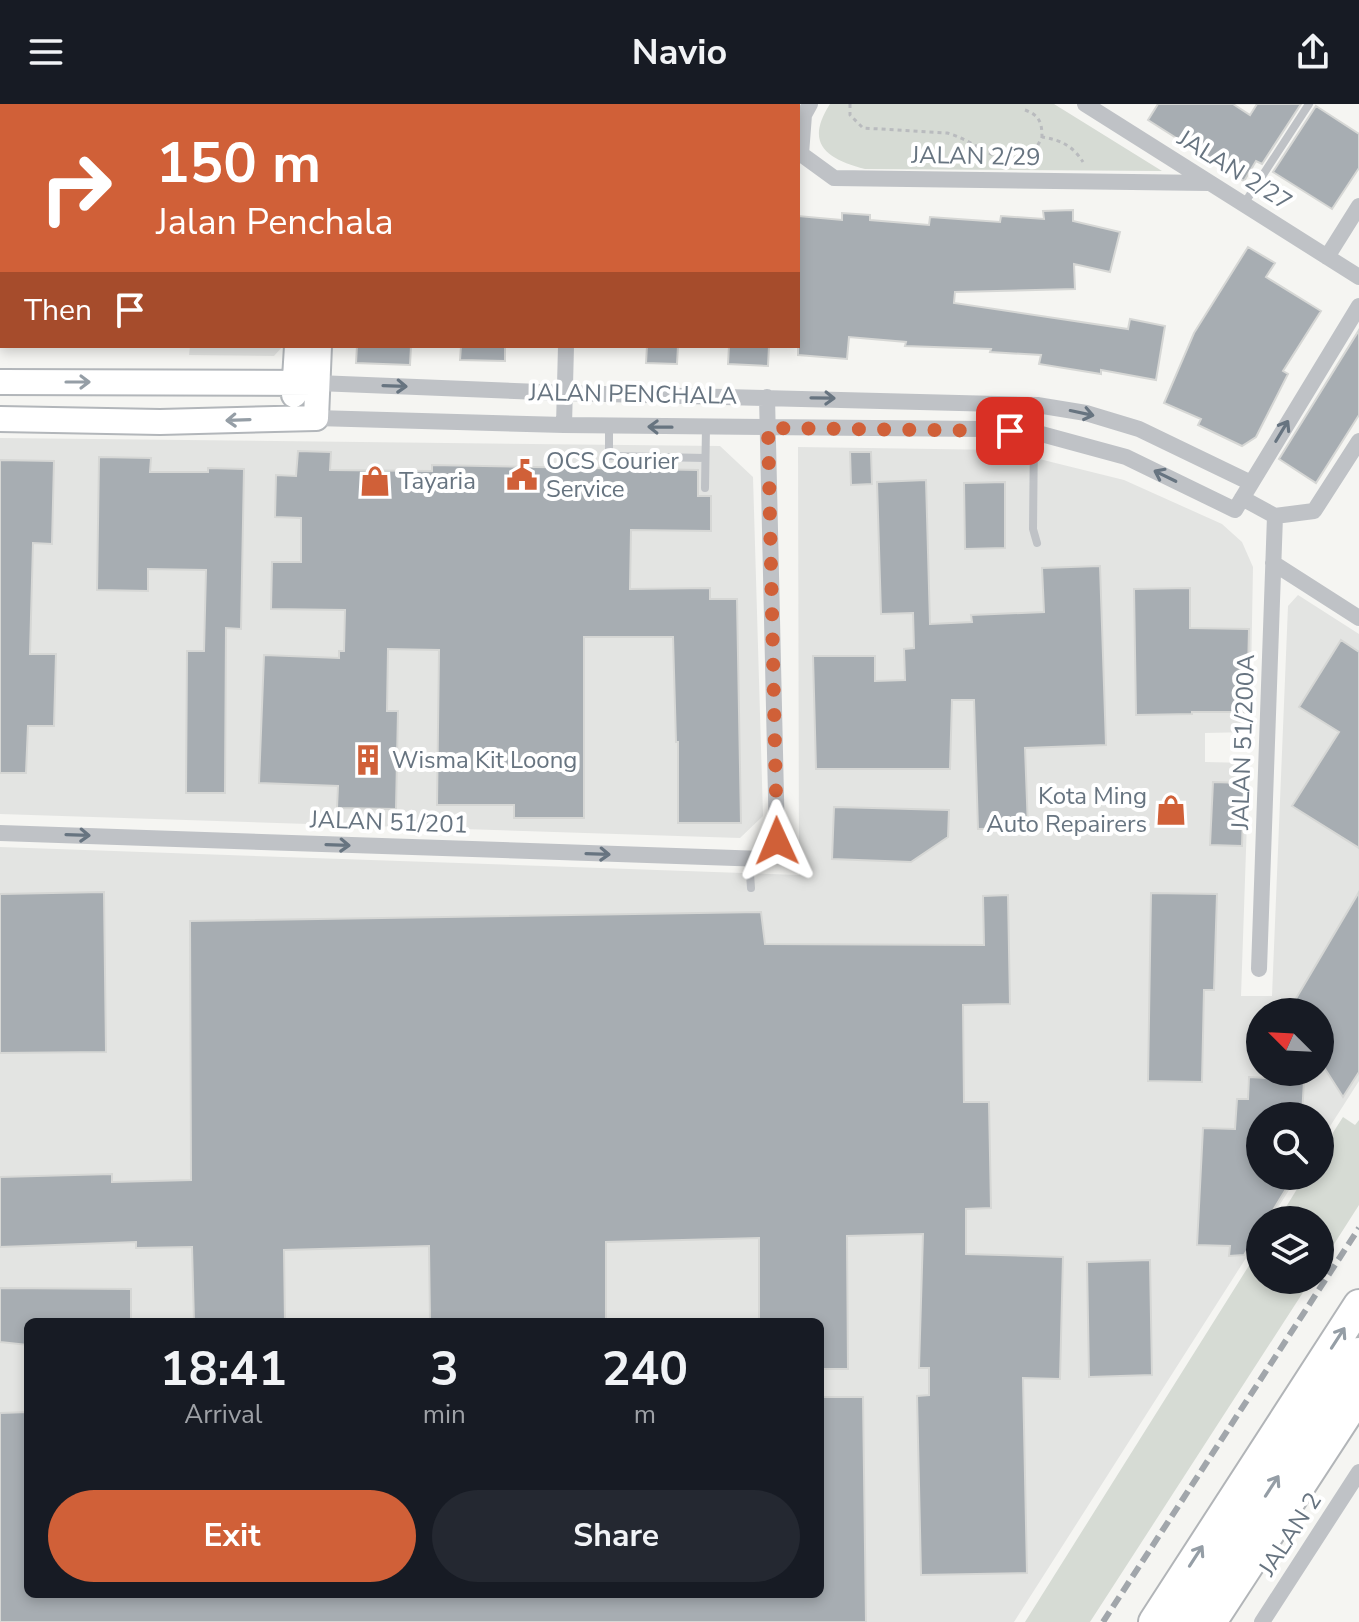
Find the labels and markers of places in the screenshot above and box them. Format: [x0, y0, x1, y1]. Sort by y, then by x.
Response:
pin [976, 397, 1044, 465]
place label: OCS Courier Service [546, 445, 679, 505]
public building icon: OCS Courier Service [505, 458, 539, 492]
shop icon: Tayaria [358, 464, 392, 498]
place label: Tayaria [399, 465, 476, 497]
building icon: Wisma Kit Loong [351, 743, 385, 777]
place label: Wisma Kit Loong [392, 744, 577, 776]
place label: Kota Ming Auto Repairers [986, 780, 1147, 840]
shop icon: Kota Ming Auto Repairers [1154, 793, 1188, 827]

